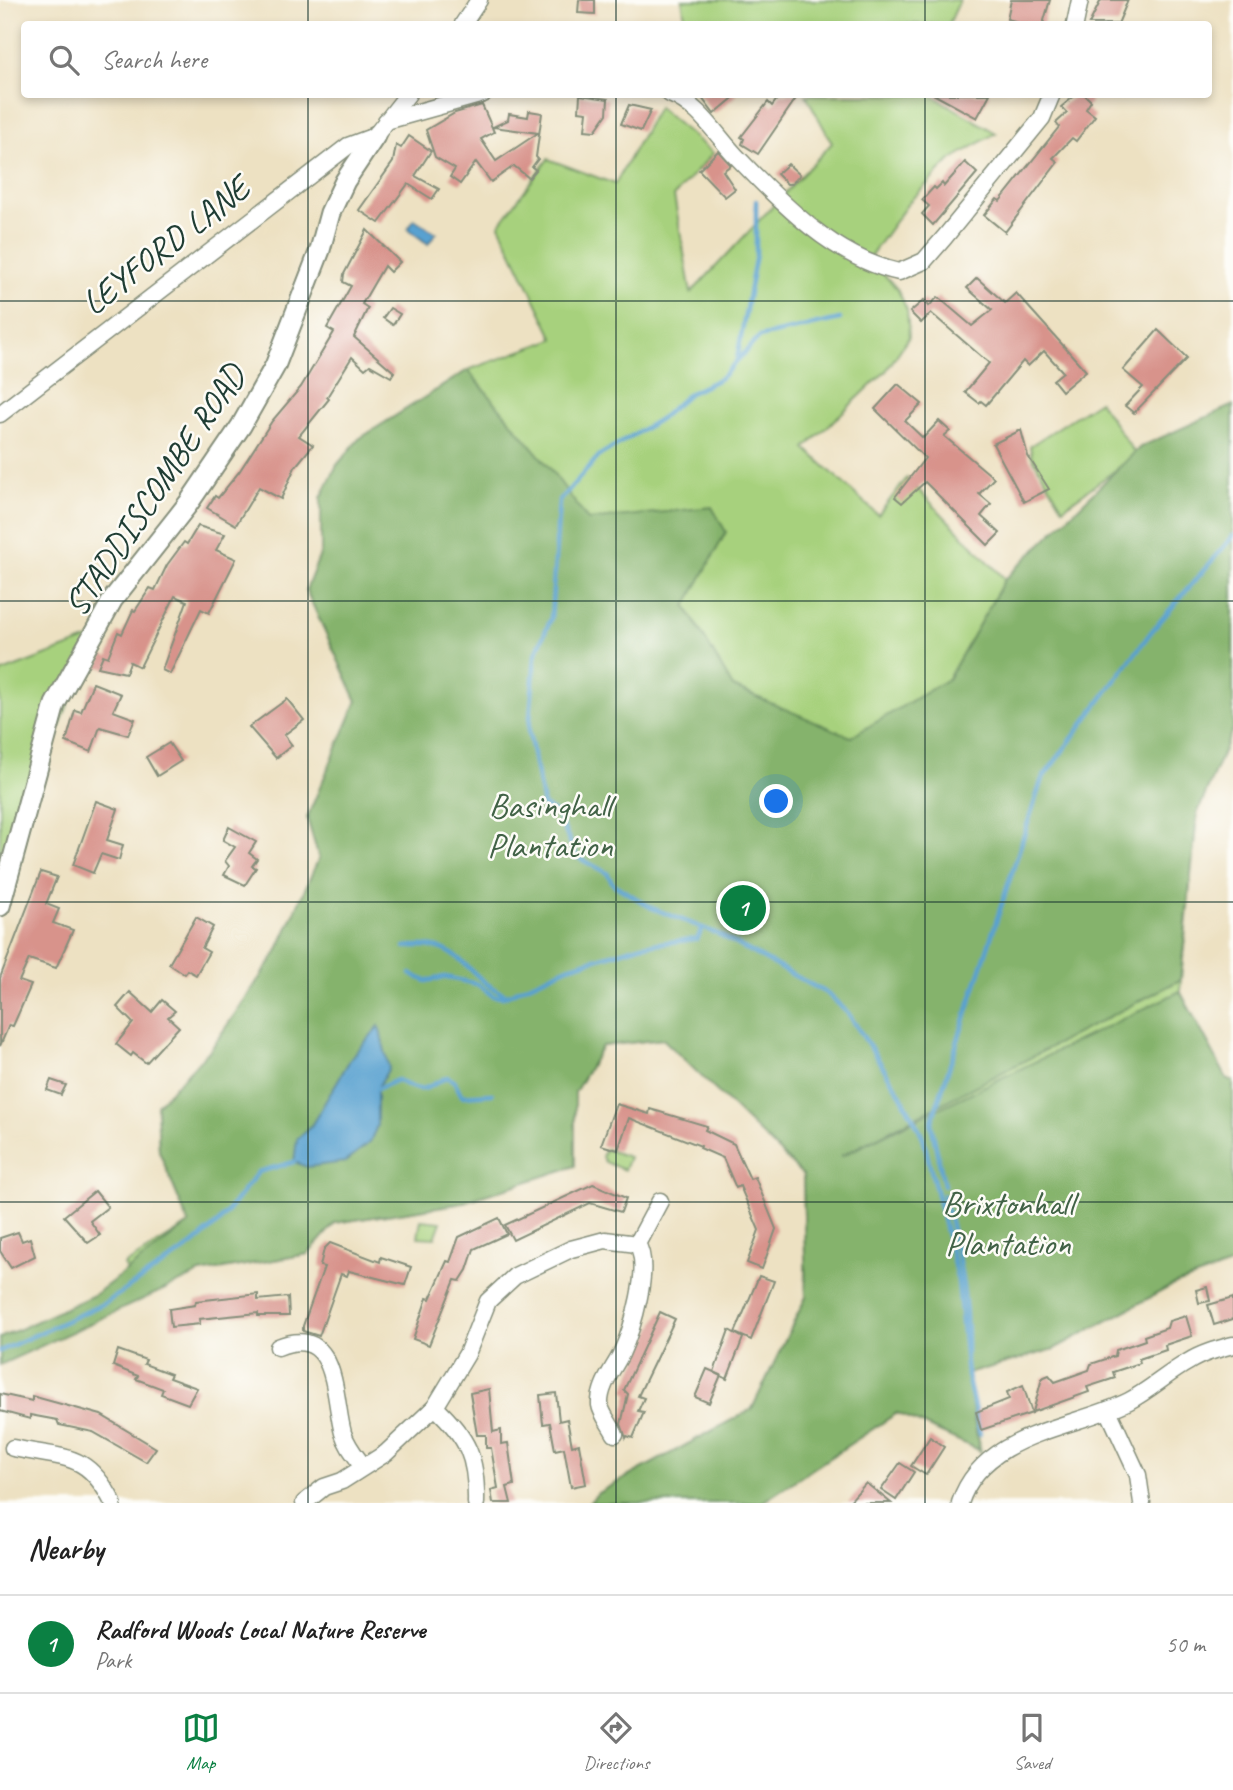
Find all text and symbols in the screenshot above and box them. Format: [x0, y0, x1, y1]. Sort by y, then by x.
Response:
search box [21, 21, 1212, 98]
icon: search [45, 41, 83, 79]
text: Search here [101, 43, 207, 76]
street label: LEYFORD LANE [72, 163, 262, 325]
street label: STADDISCOMBE ROAD [54, 354, 257, 625]
park label: Basinghall Plantation [487, 783, 617, 868]
your location [759, 784, 793, 818]
pin: 1 [720, 882, 766, 934]
park label: Brixtonhall Plantation [942, 1181, 1080, 1266]
text: Nearby [28, 1530, 104, 1568]
text: Radford Woods Local Nature Reserve [95, 1613, 426, 1646]
text: 1 [46, 1630, 56, 1659]
text: 50 m [1166, 1630, 1205, 1659]
text: Park [95, 1646, 131, 1675]
tab: Map [182, 1709, 220, 1775]
tab: Directions [583, 1709, 650, 1775]
tab: Saved [1013, 1709, 1051, 1775]

